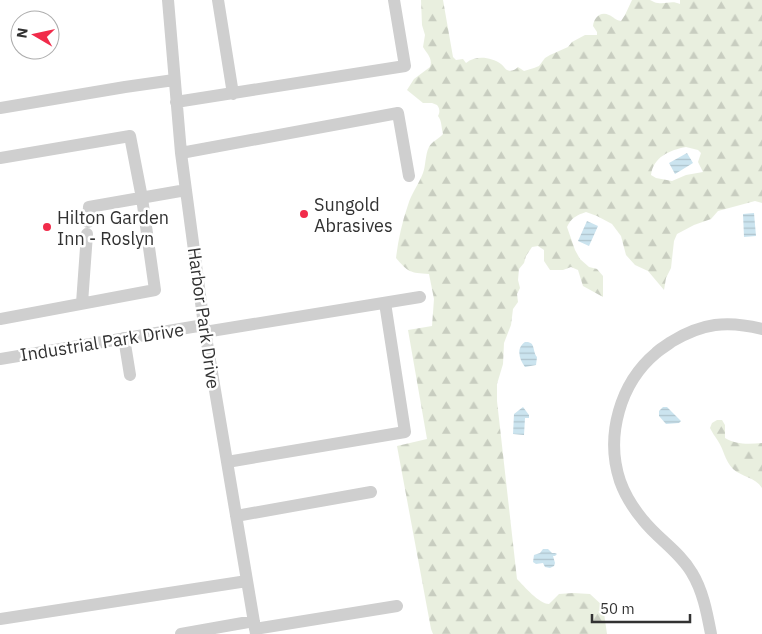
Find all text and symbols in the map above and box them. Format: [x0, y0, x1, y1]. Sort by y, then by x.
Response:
north arrow [10, 10, 60, 60]
text: N [12, 27, 32, 39]
place label: Sungold Abrasives [314, 193, 393, 237]
place label: Hilton Garden Inn - Roslyn [57, 206, 169, 250]
marker: Sungold Abrasives [298, 208, 310, 220]
marker: Hilton Garden Inn - Roslyn [41, 221, 53, 233]
street label: Harbor Park Drive [183, 246, 225, 390]
street label: Industrial Park Drive [19, 318, 186, 366]
scale bar [592, 592, 690, 624]
text: 50 m [600, 599, 635, 618]

